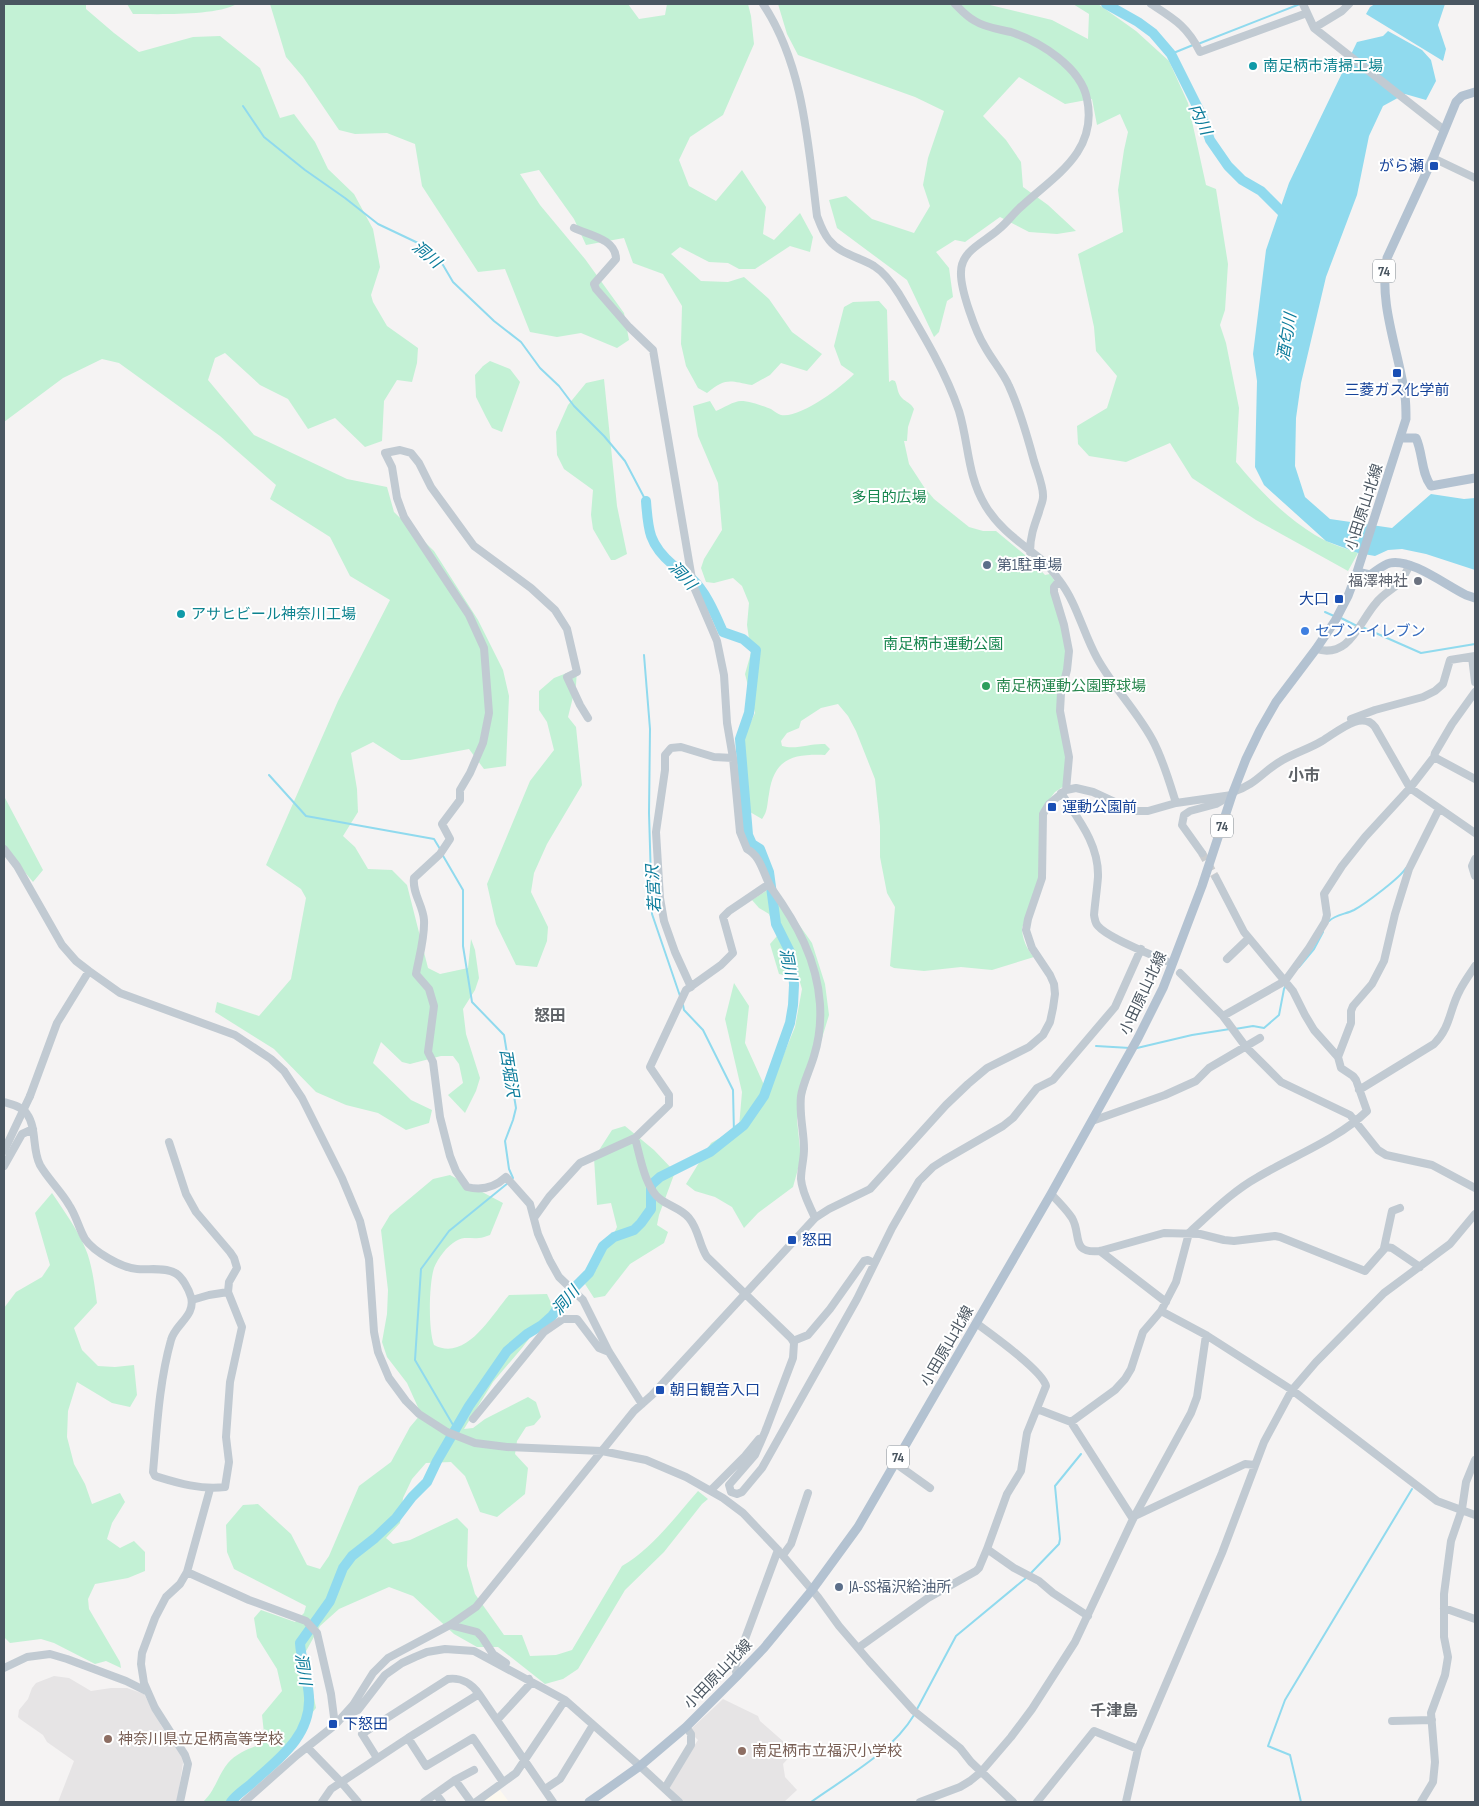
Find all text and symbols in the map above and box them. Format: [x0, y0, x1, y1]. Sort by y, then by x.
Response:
place label: 南足柄市清掃工場 [1263, 57, 1383, 76]
marker: 南足柄市清掃工場 [1247, 60, 1259, 72]
water label: 内川 [1184, 101, 1216, 140]
place label: がら瀬 [1379, 157, 1424, 176]
marker: がら瀬 [1428, 160, 1440, 172]
water label: 洞川 [408, 238, 446, 274]
road number: 74 [1373, 260, 1395, 282]
water label: 酒匂川 [1274, 310, 1301, 362]
marker: 三菱ガス化学前 [1391, 367, 1403, 379]
place label: 三菱ガス化学前 [1344, 381, 1450, 400]
street label: 小田原山北線 [1342, 461, 1387, 553]
park label: 多目的広場 [851, 488, 927, 507]
place label: 第1駐車場 [997, 556, 1062, 575]
water label: 洞川 [664, 558, 701, 596]
marker: 第1駐車場 [981, 559, 993, 571]
place label: 福澤神社 [1348, 572, 1408, 591]
marker: 福澤神社 [1412, 575, 1424, 587]
place label: 大口 [1299, 590, 1329, 609]
marker: 大口 [1333, 593, 1345, 605]
place label: アサヒビール神奈川工場 [191, 605, 356, 624]
marker: アサヒビール神奈川工場 [175, 608, 187, 620]
place label: セブン-イレブン [1315, 622, 1426, 641]
marker: セブン-イレブン [1299, 625, 1311, 637]
park label: 南足柄市運動公園 [883, 635, 1003, 654]
place label: 南足柄運動公園野球場 [996, 677, 1146, 696]
marker: 南足柄運動公園野球場 [980, 680, 992, 692]
district label: 小市 [1288, 767, 1320, 786]
place label: 運動公園前 [1062, 798, 1137, 817]
marker: 運動公園前 [1046, 801, 1058, 813]
road number: 74 [1211, 814, 1233, 838]
water label: 若宮沢 [644, 862, 665, 913]
water label: 洞川 [775, 947, 800, 984]
street label: 小田原山北線 [1116, 948, 1171, 1038]
district label: 怒田 [534, 1007, 566, 1026]
water label: 西堀沢 [495, 1048, 522, 1100]
place label: 怒田 [802, 1231, 832, 1250]
marker: 怒田 [786, 1234, 798, 1246]
water label: 洞川 [548, 1281, 585, 1319]
street label: 小田原山北線 [917, 1303, 978, 1390]
place label: 朝日観音入口 [670, 1381, 760, 1400]
marker: 朝日観音入口 [654, 1384, 666, 1396]
road number: 74 [887, 1445, 909, 1468]
place label: JA-SS福沢給油所 [848, 1578, 951, 1597]
marker: JA-SS福沢給油所 [833, 1581, 845, 1593]
street label: 小田原山北線 [680, 1635, 756, 1713]
water label: 洞川 [291, 1652, 315, 1688]
district label: 千津島 [1090, 1702, 1138, 1721]
place label: 下怒田 [343, 1715, 388, 1734]
marker: 下怒田 [327, 1718, 339, 1730]
place label: 神奈川県立足柄高等学校 [118, 1730, 283, 1749]
marker: 神奈川県立足柄高等学校 [102, 1733, 114, 1745]
place label: 南足柄市立福沢小学校 [752, 1742, 902, 1761]
marker: 南足柄市立福沢小学校 [736, 1745, 748, 1757]

